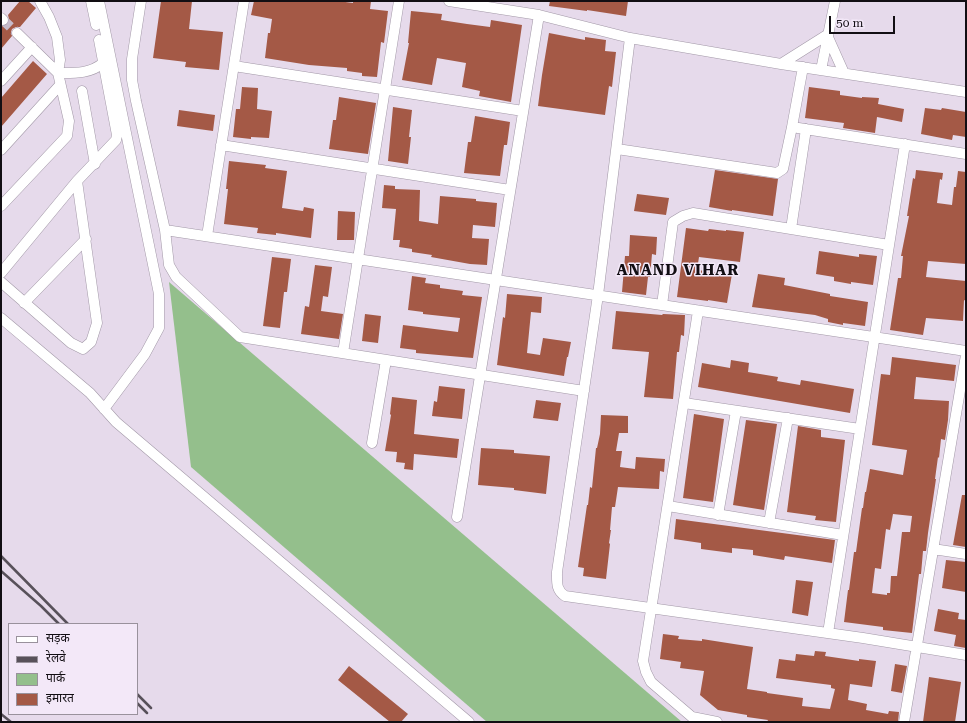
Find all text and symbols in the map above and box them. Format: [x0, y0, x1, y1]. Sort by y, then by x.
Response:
scale bar [831, 8, 897, 34]
text: 50 m [836, 16, 863, 30]
district label: ANAND VIHAR [617, 262, 739, 280]
legend [8, 623, 138, 715]
text: सड़क [46, 631, 70, 645]
text: रेलवे [46, 651, 66, 665]
text: पार्क [46, 671, 65, 685]
text: इमारत [46, 691, 74, 705]

